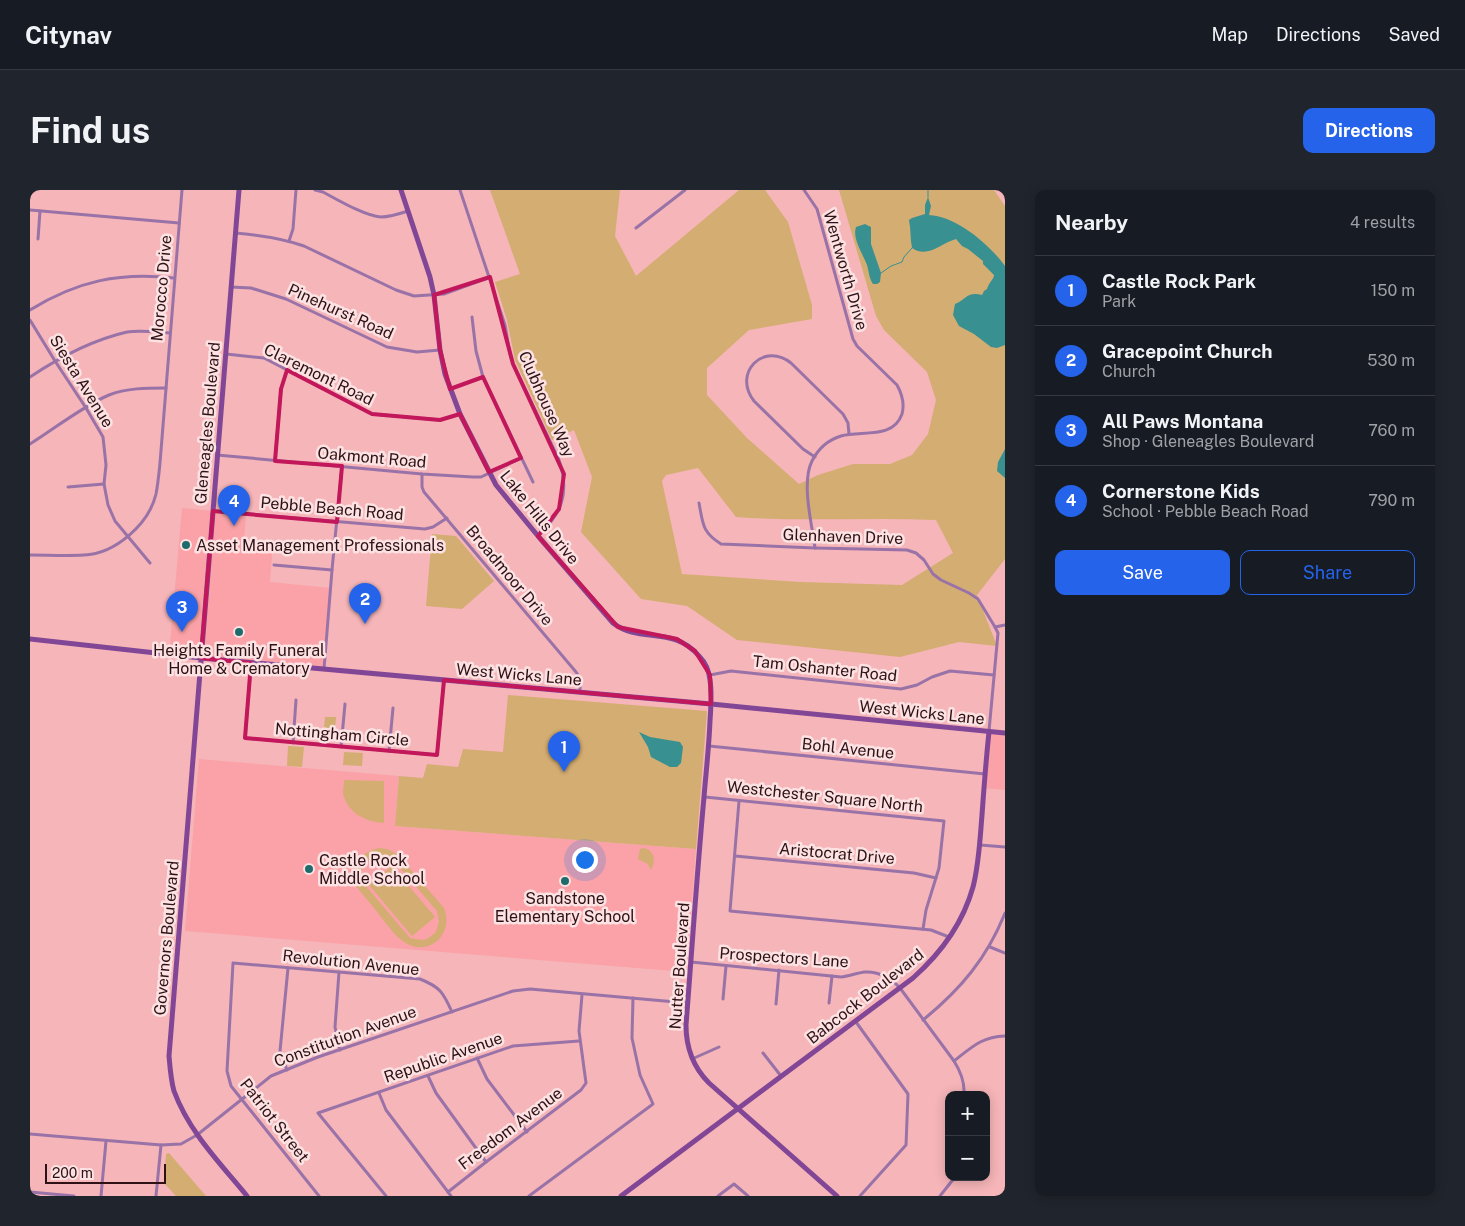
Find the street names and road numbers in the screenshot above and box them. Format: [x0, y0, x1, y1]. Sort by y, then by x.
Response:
street label: Wentworth Drive [819, 208, 872, 332]
street label: Morocco Drive [147, 234, 176, 342]
street label: Pinehurst Road [285, 280, 396, 343]
street label: Siesta Avenue [46, 332, 118, 431]
street label: Claremont Road [261, 340, 377, 409]
street label: Gleneagles Boulevard [191, 341, 224, 505]
street label: Clubhouse Way [515, 348, 579, 461]
street label: Oakmont Road [317, 443, 427, 472]
street label: Lake Hills Drive [496, 467, 583, 568]
street label: Pebble Beach Road [260, 493, 404, 524]
street label: Broadmoor Drive [462, 521, 557, 629]
street label: Glenhaven Drive [782, 525, 904, 548]
street label: Tam Oshanter Road [752, 651, 898, 686]
street label: West Wicks Lane [455, 660, 582, 689]
street label: West Wicks Lane [858, 696, 986, 729]
street label: Nottingham Circle [274, 719, 410, 750]
street label: Bohl Avenue [801, 734, 895, 763]
street label: Westchester Square North [726, 777, 924, 816]
street label: Aristocrat Drive [778, 839, 896, 868]
street label: Governors Boulevard [150, 860, 183, 1016]
street label: Nutter Boulevard [666, 902, 693, 1030]
street label: Prospectors Lane [719, 944, 849, 971]
street label: Babcock Boulevard [803, 945, 928, 1048]
street label: Revolution Avenue [282, 946, 420, 979]
street label: Constitution Avenue [271, 1002, 419, 1071]
street label: Republic Avenue [381, 1028, 505, 1087]
street label: Patriot Street [236, 1075, 313, 1166]
street label: Freedom Avenue [455, 1083, 566, 1174]

